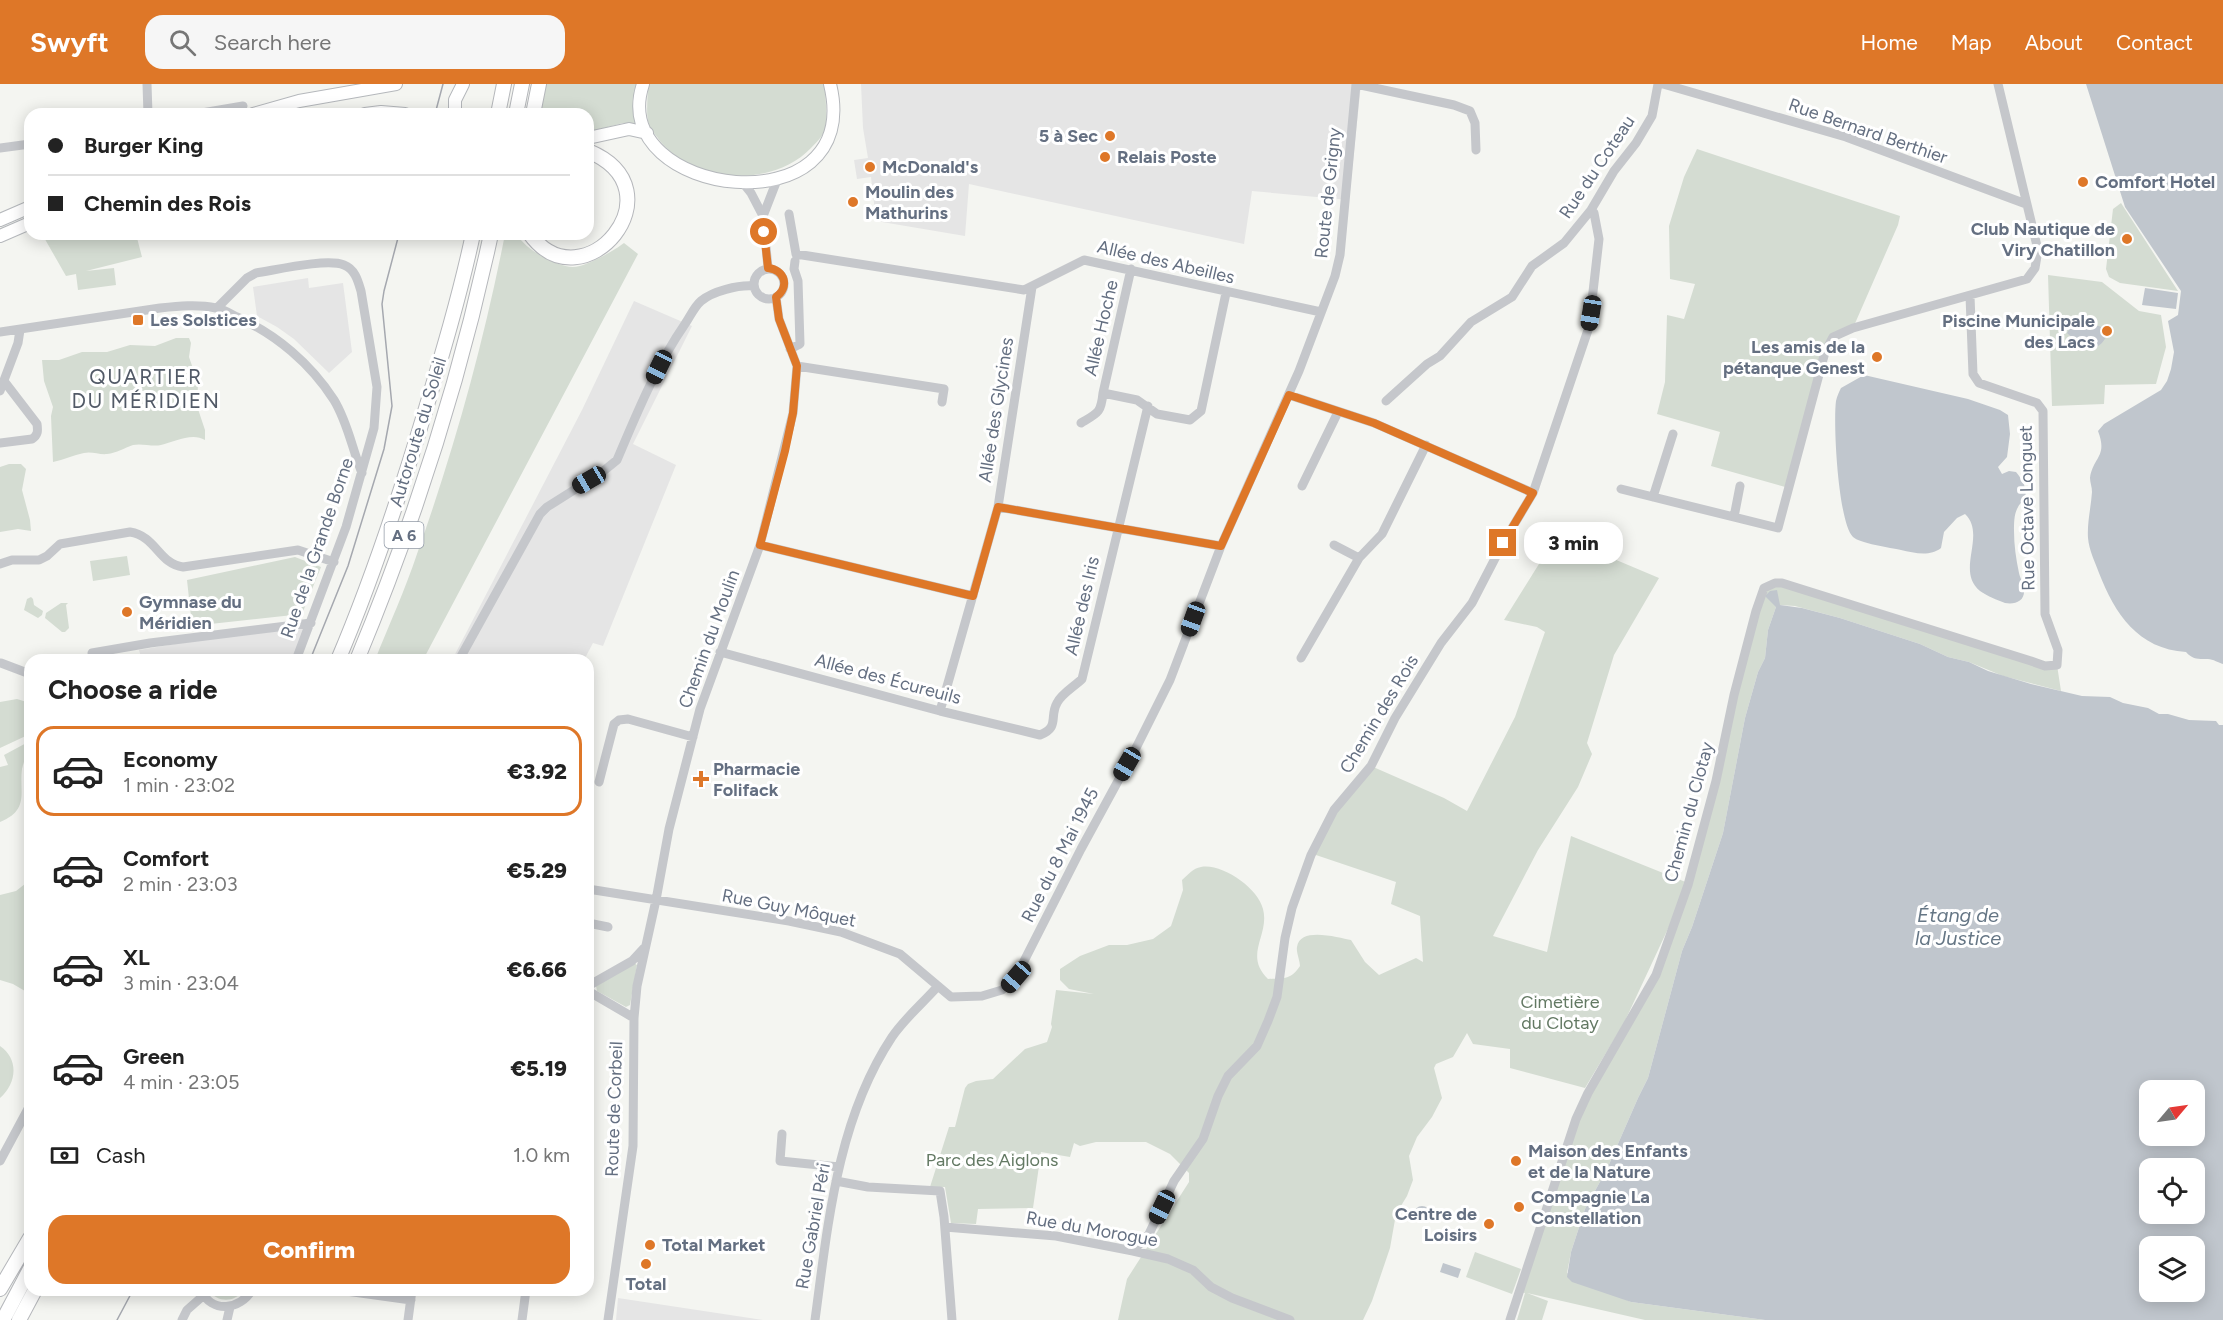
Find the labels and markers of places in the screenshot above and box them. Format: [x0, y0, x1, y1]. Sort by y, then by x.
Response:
place label: 5 à Sec [1039, 125, 1098, 147]
marker: 5 à Sec [1103, 129, 1117, 143]
place label: Relais Poste [1117, 146, 1217, 168]
marker: Relais Poste [1098, 150, 1112, 164]
place label: McDonald's [882, 156, 979, 178]
marker: McDonald's [863, 160, 877, 174]
place label: Comfort Hotel [2095, 171, 2215, 193]
marker: Comfort Hotel [2076, 175, 2090, 189]
place label: Moulin des Mathurins [865, 181, 954, 224]
marker: Moulin des Mathurins [846, 195, 860, 209]
place label: Club Nautique de Viry Chatillon [1971, 218, 2115, 261]
marker: Club Nautique de Viry Chatillon [2120, 232, 2134, 246]
place label: Les Solstices [150, 309, 257, 331]
place label: Piscine Municipale des Lacs [1942, 310, 2096, 353]
marker: Les Solstices [131, 313, 145, 327]
marker: Piscine Municipale des Lacs [2100, 324, 2114, 338]
place label: Les amis de la pétanque Genest [1723, 336, 1865, 379]
marker: Les amis de la pétanque Genest [1870, 350, 1884, 364]
place label: Gymnase du Méridien [139, 591, 242, 634]
marker: Gymnase du Méridien [120, 605, 134, 619]
place label: Pharmacie Folifack [713, 758, 800, 801]
marker: Pharmacie Folifack [694, 772, 708, 786]
place label: Maison des Enfants et de la Nature [1528, 1140, 1688, 1183]
marker: Maison des Enfants et de la Nature [1509, 1154, 1523, 1168]
place label: Compagnie La Constellation [1531, 1186, 1650, 1229]
marker: Compagnie La Constellation [1512, 1200, 1526, 1214]
place label: Centre de Loisirs [1395, 1203, 1478, 1246]
marker: Centre de Loisirs [1482, 1217, 1496, 1231]
place label: Total Market [662, 1234, 765, 1256]
marker: Total Market [643, 1238, 657, 1252]
marker: Total [639, 1257, 653, 1271]
place label: Total [626, 1273, 666, 1295]

